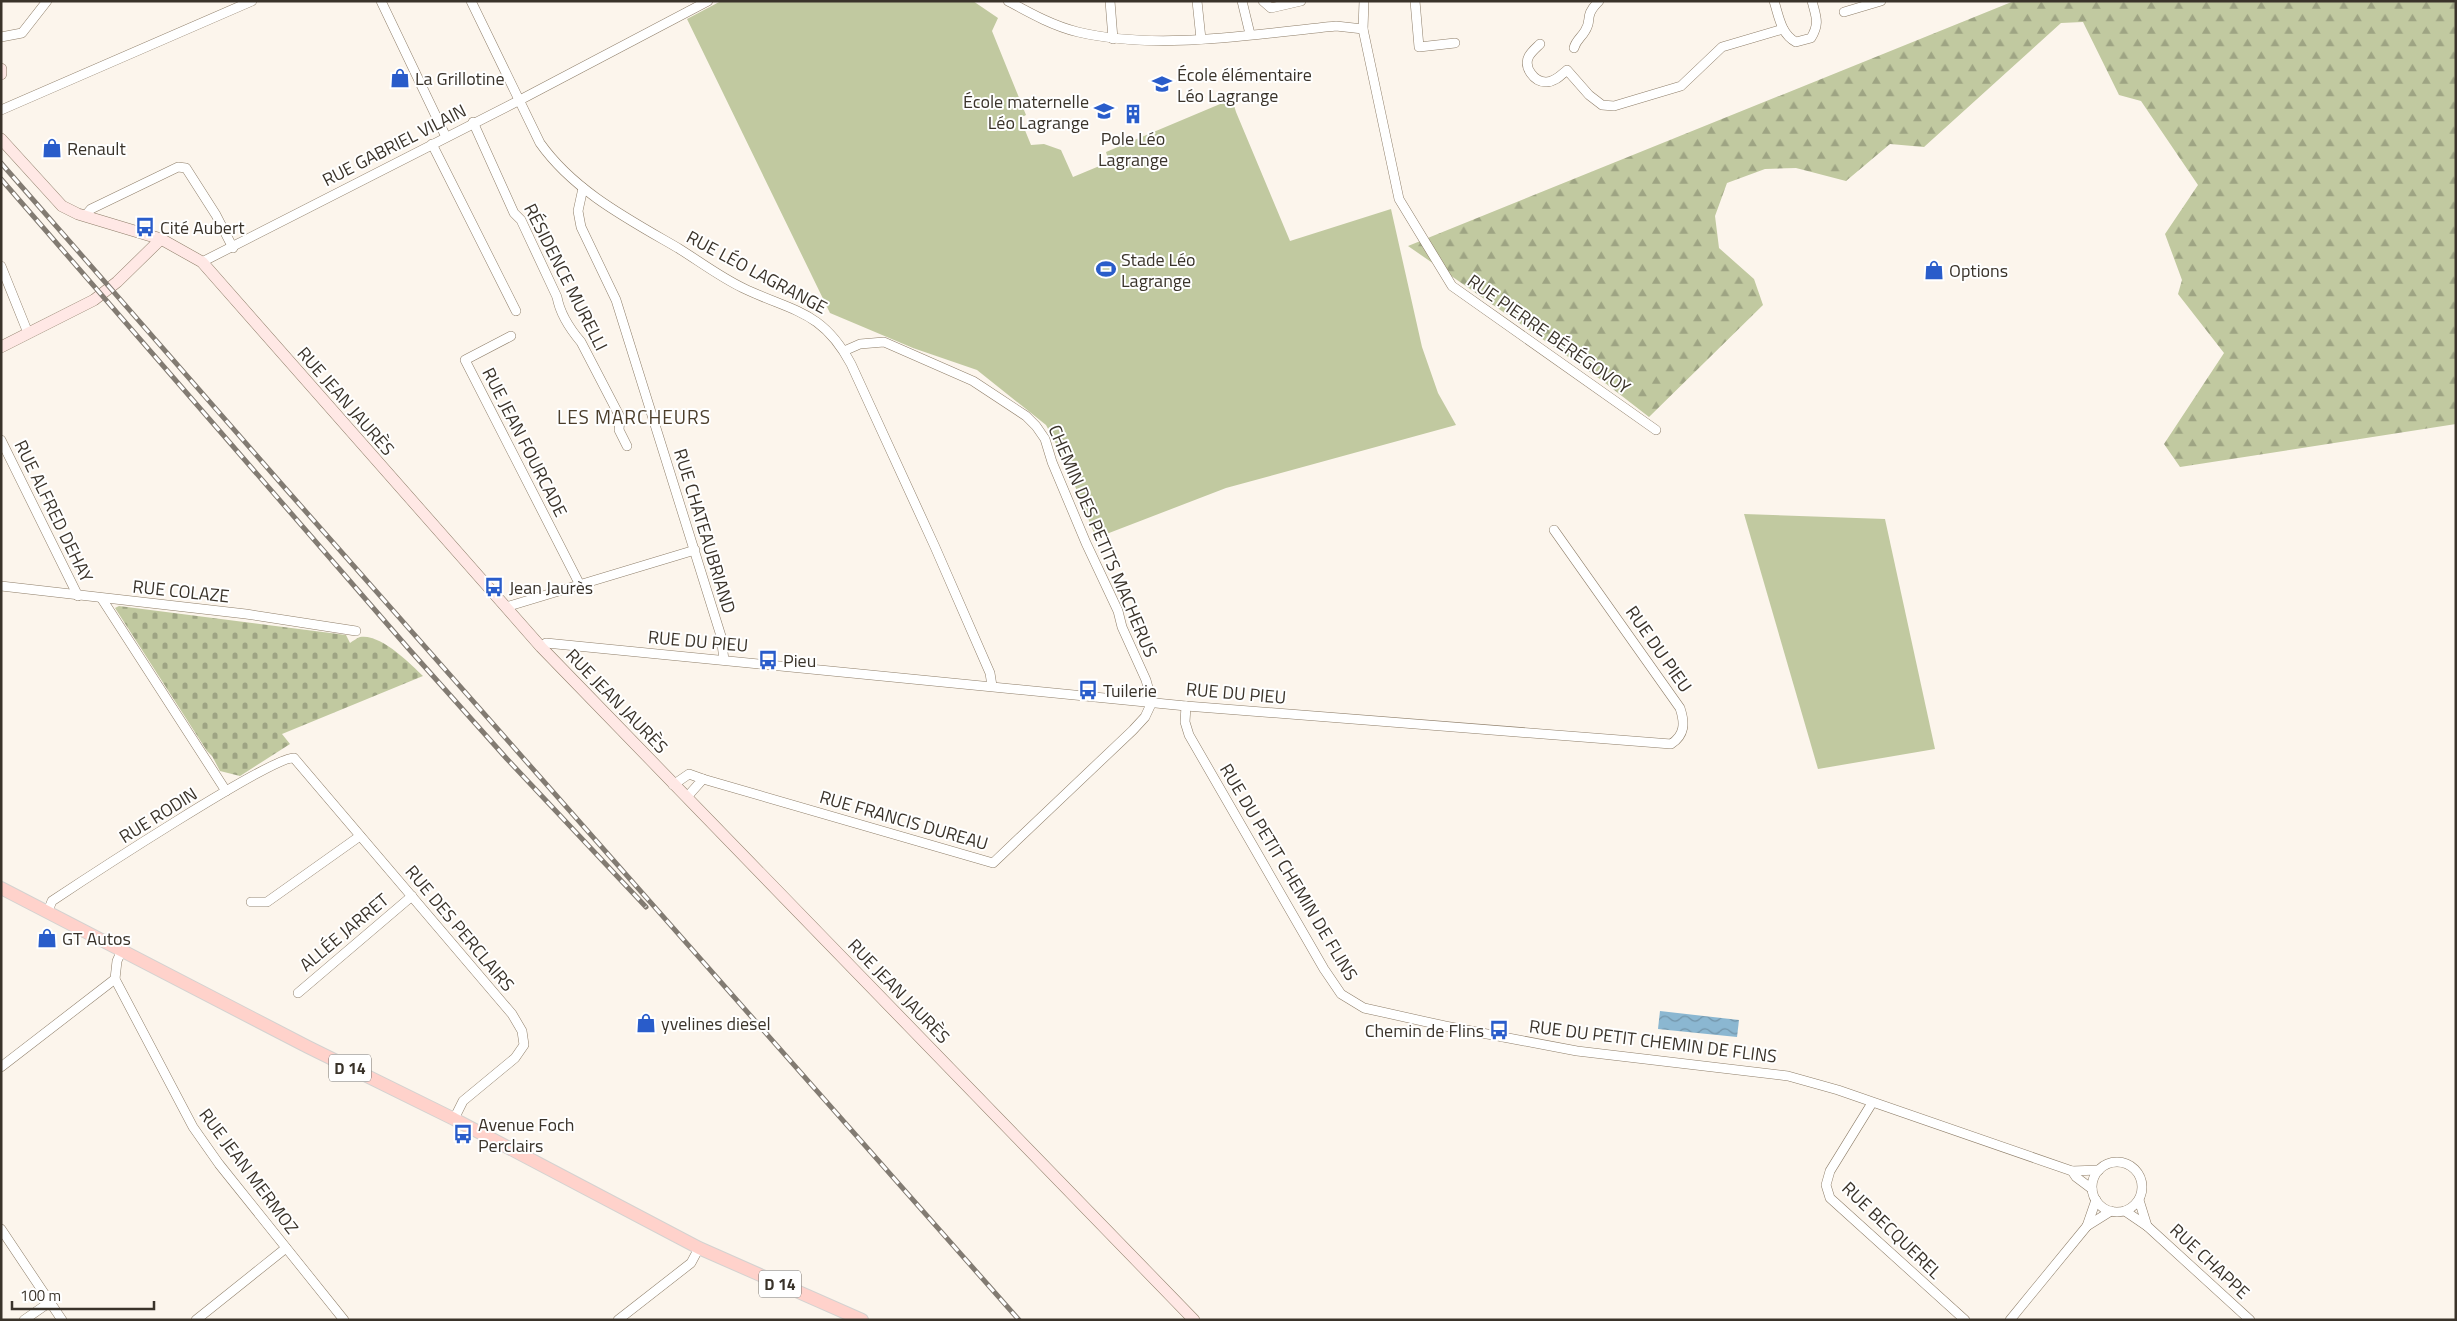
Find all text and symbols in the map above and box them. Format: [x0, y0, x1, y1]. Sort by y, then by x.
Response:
place label: École élémentaire Léo Lagrange [1177, 61, 1312, 109]
place label: La Grillotine [415, 65, 505, 92]
shop icon: La Grillotine [389, 67, 411, 89]
school or university icon: École élémentaire Léo Lagrange [1151, 73, 1173, 95]
place label: École maternelle Léo Lagrange [963, 88, 1089, 136]
street label: RUE GABRIEL VILAIN [317, 97, 471, 193]
school or university icon: École maternelle Léo Lagrange [1093, 100, 1115, 122]
building icon: Pole Léo Lagrange [1122, 103, 1144, 125]
place label: Pole Léo Lagrange [1098, 125, 1168, 173]
place label: Renault [67, 135, 126, 162]
shop icon: Renault [41, 137, 63, 159]
street label: RÉSIDENCE MURELLI [517, 199, 615, 355]
place label: Cité Aubert [160, 214, 245, 241]
bus stop icon: Cité Aubert [134, 216, 156, 238]
street label: RUE LÉO LAGRANGE [682, 223, 832, 321]
place label: Stade Léo Lagrange [1121, 246, 1196, 294]
place label: Options [1949, 257, 2008, 284]
sports icon: Stade Léo Lagrange [1095, 258, 1117, 280]
shop icon: Options [1923, 259, 1945, 281]
street label: RUE PIERRE BÉRÉGOVOY [1462, 267, 1636, 401]
street label: RUE JEAN JAURÈS [291, 341, 401, 461]
street label: RUE JEAN FOURCADE [476, 363, 574, 521]
district label: LES MARCHEURS [557, 402, 711, 431]
street label: CHEMIN DES PETITS MACHERUS [1042, 420, 1164, 662]
street label: RUE ALFRED DEHAY [8, 435, 100, 587]
street label: RUE CHATEAUBRIAND [667, 445, 743, 617]
street label: RUE COLAZE [131, 573, 231, 610]
place label: Jean Jaurès [509, 574, 593, 601]
bus stop icon: Jean Jaurès [483, 576, 505, 598]
street label: RUE DU PIEU [1619, 600, 1699, 698]
street label: RUE DU PIEU [647, 623, 749, 659]
street label: RUE JEAN JAURÈS [560, 642, 674, 760]
place label: Pieu [783, 647, 816, 674]
bus stop icon: Pieu [757, 649, 779, 671]
street label: RUE DU PIEU [1185, 675, 1287, 711]
place label: Tuilerie [1103, 677, 1157, 704]
bus stop icon: Tuilerie [1077, 679, 1099, 701]
street label: RUE DU PETIT CHEMIN DE FLINS [1213, 758, 1365, 986]
street label: RUE RODIN [114, 780, 202, 850]
street label: RUE FRANCIS DUREAU [817, 783, 991, 857]
street label: RUE DES PERCLAIRS [399, 859, 521, 997]
street label: ALLÉE JARRET [293, 886, 395, 977]
place label: GT Autos [62, 925, 131, 952]
shop icon: GT Autos [36, 927, 58, 949]
street label: RUE JEAN JAURÈS [842, 932, 956, 1050]
place label: yvelines diesel [661, 1010, 771, 1037]
shop icon: yvelines diesel [635, 1012, 657, 1034]
street label: RUE DU PETIT CHEMIN DE FLINS [1528, 1012, 1778, 1070]
place label: Chemin de Flins [1365, 1017, 1484, 1044]
bus stop icon: Chemin de Flins [1488, 1019, 1510, 1041]
road number: D 14 [329, 1054, 371, 1082]
street label: RUE JEAN MERMOZ [193, 1102, 305, 1240]
place label: Avenue Foch Perclairs [478, 1111, 574, 1159]
bus stop icon: Avenue Foch Perclairs [452, 1123, 474, 1145]
street label: RUE BECQUEREL [1836, 1175, 1948, 1285]
street label: RUE CHAPPE [2164, 1217, 2256, 1305]
road number: D 14 [759, 1270, 801, 1298]
scale bar [12, 1278, 155, 1310]
text: 100 m [20, 1284, 61, 1307]

